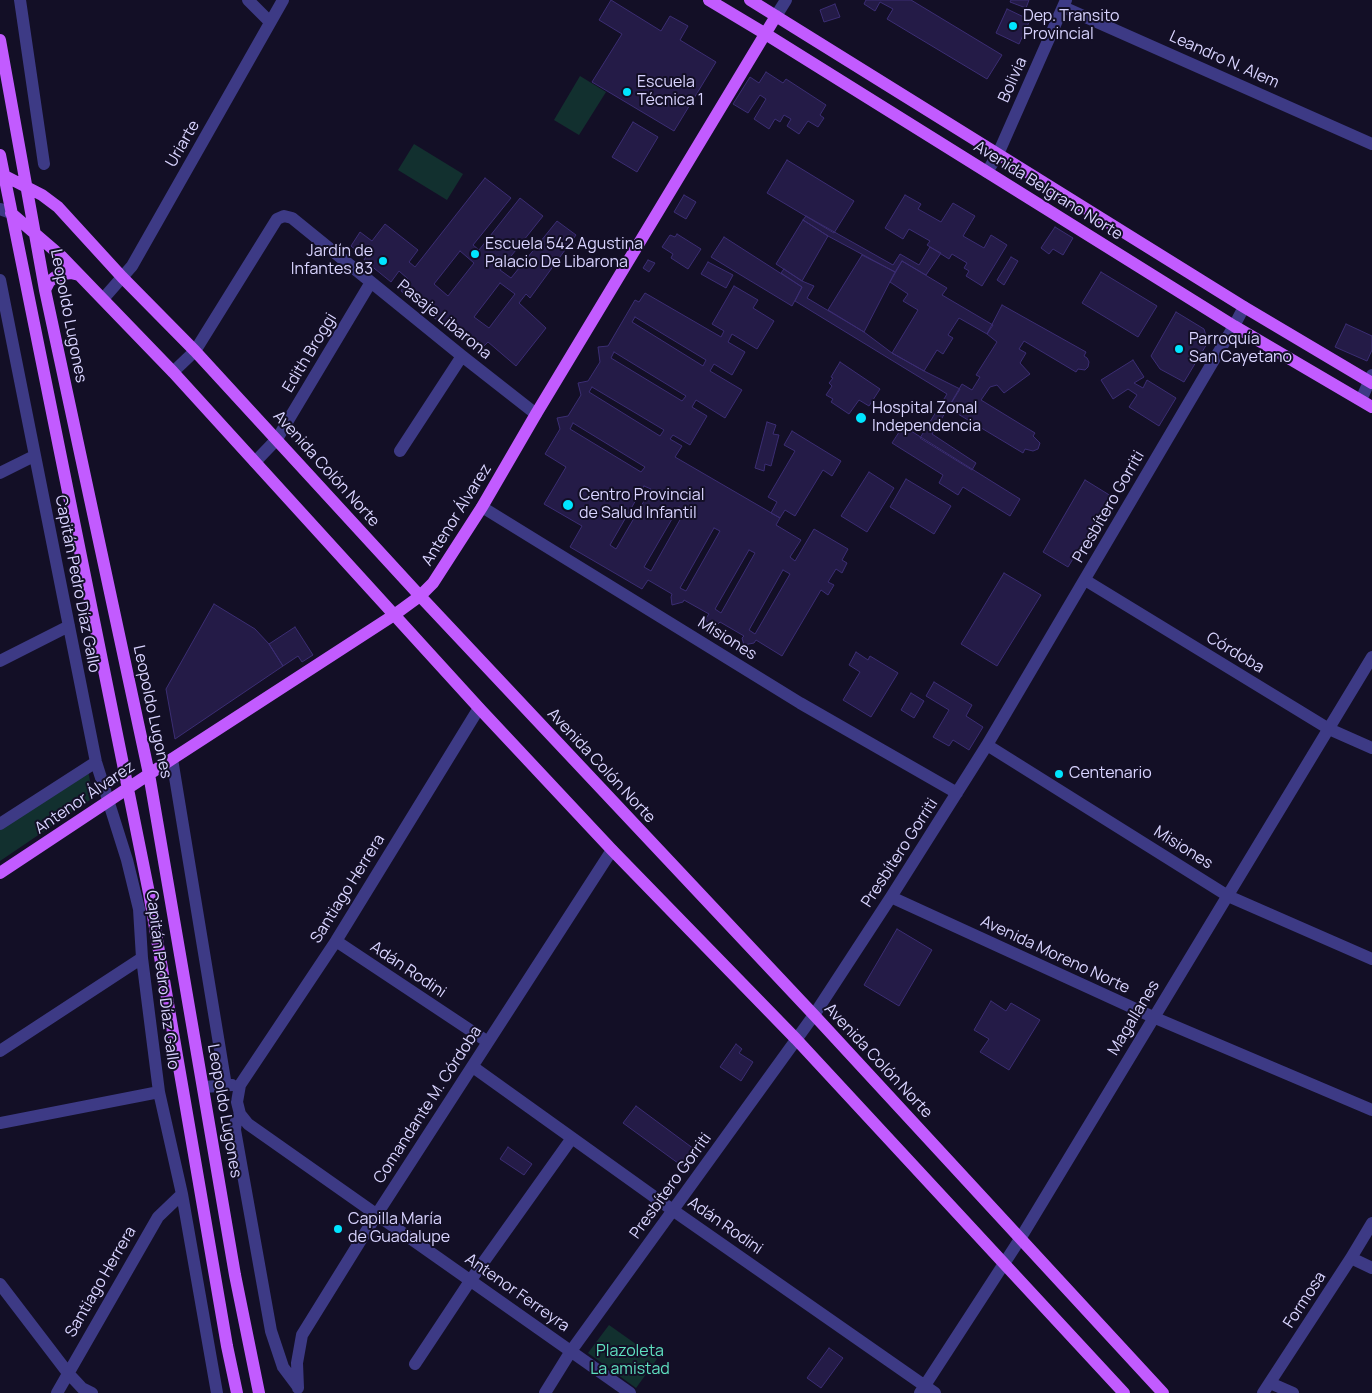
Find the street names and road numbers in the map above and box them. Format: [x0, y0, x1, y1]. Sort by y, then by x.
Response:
street label: Leandro N. Alem [1166, 27, 1282, 93]
street label: Bolivia [995, 54, 1031, 106]
street label: Uriarte [162, 117, 204, 171]
street label: Avenida Belgrano Norte [970, 137, 1126, 245]
street label: Leopoldo Lugones [46, 248, 90, 384]
street label: Pasaje Libarona [393, 276, 495, 364]
street label: Edith Broggi [279, 310, 341, 396]
street label: Avenida Colón Norte [269, 407, 383, 531]
street label: Presbítero Gorriti [1069, 448, 1149, 566]
street label: Antenor Álvarez [418, 460, 496, 570]
street label: Capitán Pedro Díaz Gallo [50, 494, 104, 674]
street label: Misiones [694, 613, 760, 665]
street label: Córdoba [1203, 628, 1267, 678]
street label: Leopoldo Lugones [129, 644, 175, 780]
street label: Avenida Colón Norte [543, 705, 659, 827]
street label: Antenor Álvarez [31, 757, 139, 839]
street label: Presbítero Gorriti [858, 795, 942, 911]
street label: Misiones [1150, 822, 1216, 874]
street label: Santiago Herrera [307, 831, 389, 947]
street label: Capitán Pedro Díaz Gallo [141, 889, 183, 1071]
street label: Avenida Moreno Norte [977, 912, 1133, 998]
street label: Adán Rodini [366, 938, 450, 1002]
street label: Magallanes [1104, 977, 1164, 1059]
street label: Avenida Colón Norte [820, 1000, 936, 1122]
street label: Comandante M. Córdoba [370, 1023, 486, 1187]
street label: Leopoldo Lugones [203, 1043, 245, 1179]
street label: Presbítero Gorriti [626, 1129, 716, 1243]
street label: Adán Rodini [684, 1193, 766, 1259]
street label: Santiago Herrera [61, 1223, 141, 1341]
street label: Antenor Ferreyra [461, 1250, 573, 1336]
street label: Formosa [1280, 1268, 1330, 1332]

